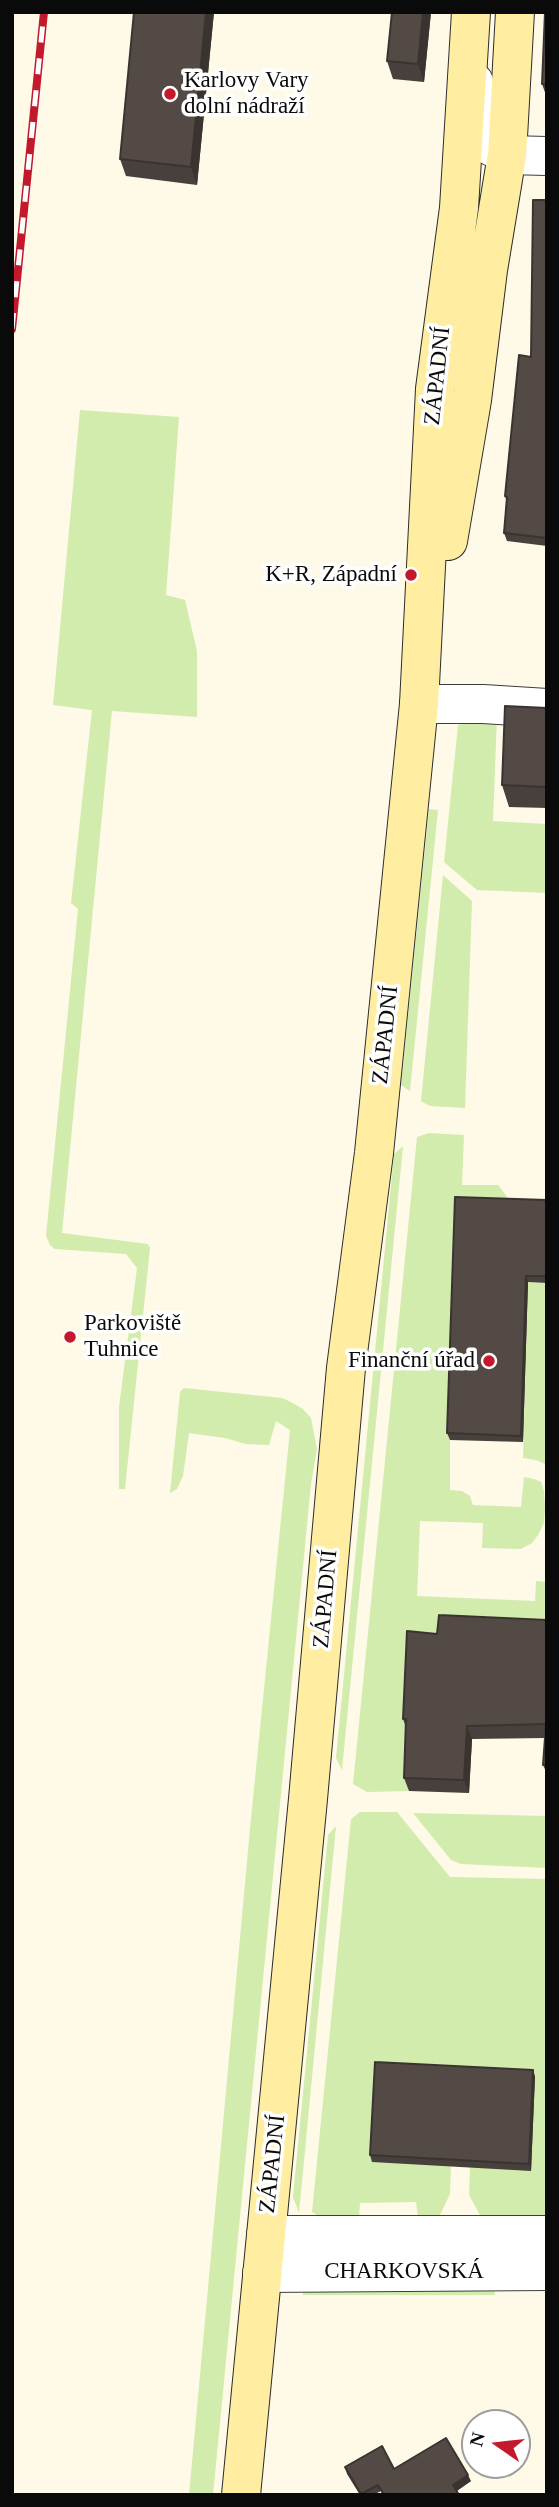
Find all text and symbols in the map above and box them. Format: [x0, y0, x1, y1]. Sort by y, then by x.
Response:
place label: Karlovy Vary dolní nádraží [184, 67, 309, 121]
marker: Karlovy Vary dolní nádraží [162, 86, 178, 102]
street label: ZÁPADNÍ [419, 325, 457, 427]
place label: K+R, Západní [265, 561, 397, 589]
marker: K+R, Západní [403, 567, 419, 583]
street label: ZÁPADNÍ [367, 984, 405, 1086]
place label: Parkoviště Tuhnice [84, 1310, 181, 1364]
marker: Parkoviště Tuhnice [62, 1329, 78, 1345]
place label: Finanční úřad [348, 1347, 475, 1375]
marker: Finanční úřad [481, 1353, 497, 1369]
street label: ZÁPADNÍ [308, 1549, 344, 1649]
street label: ZÁPADNÍ [254, 2113, 292, 2215]
street label: CHARKOVSKÁ [324, 2258, 484, 2286]
north arrow [461, 2409, 531, 2479]
text: N [465, 2430, 489, 2448]

